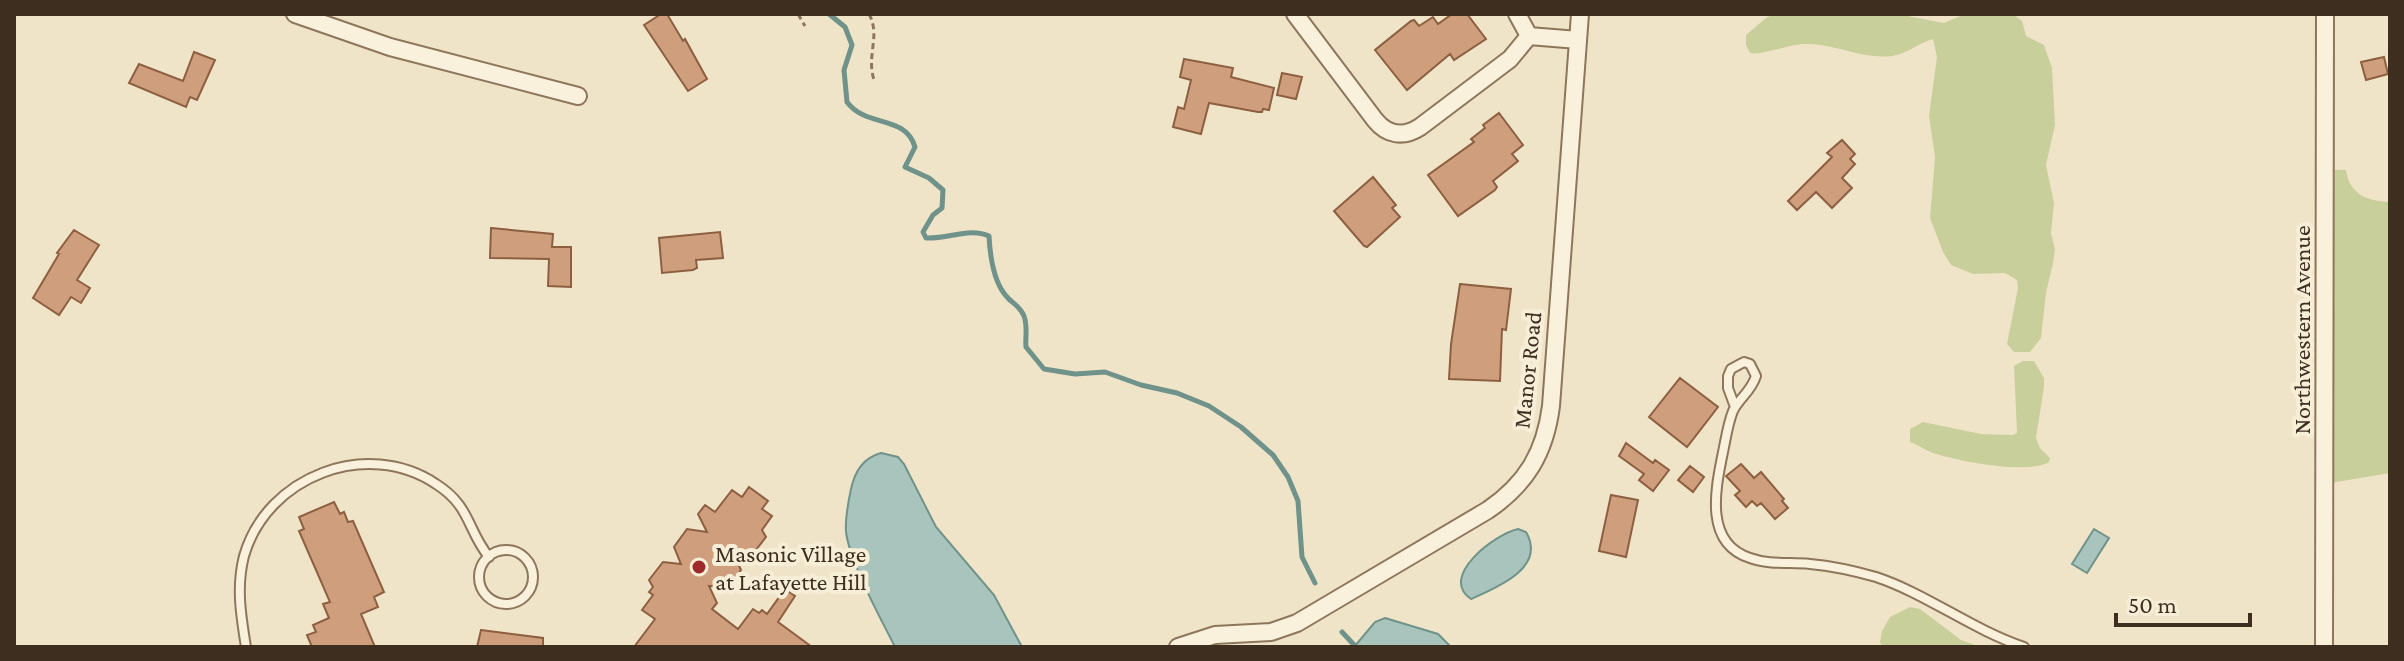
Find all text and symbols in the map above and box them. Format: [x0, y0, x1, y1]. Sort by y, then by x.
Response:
street label: Northwestern Avenue [2288, 225, 2315, 435]
street label: Manor Road [1507, 310, 1547, 430]
place label: Masonic Village at Lafayette Hill [715, 540, 867, 595]
marker: Masonic Village at Lafayette Hill [690, 558, 708, 576]
scale bar [2116, 577, 2250, 627]
text: 50 m [2128, 591, 2177, 618]

